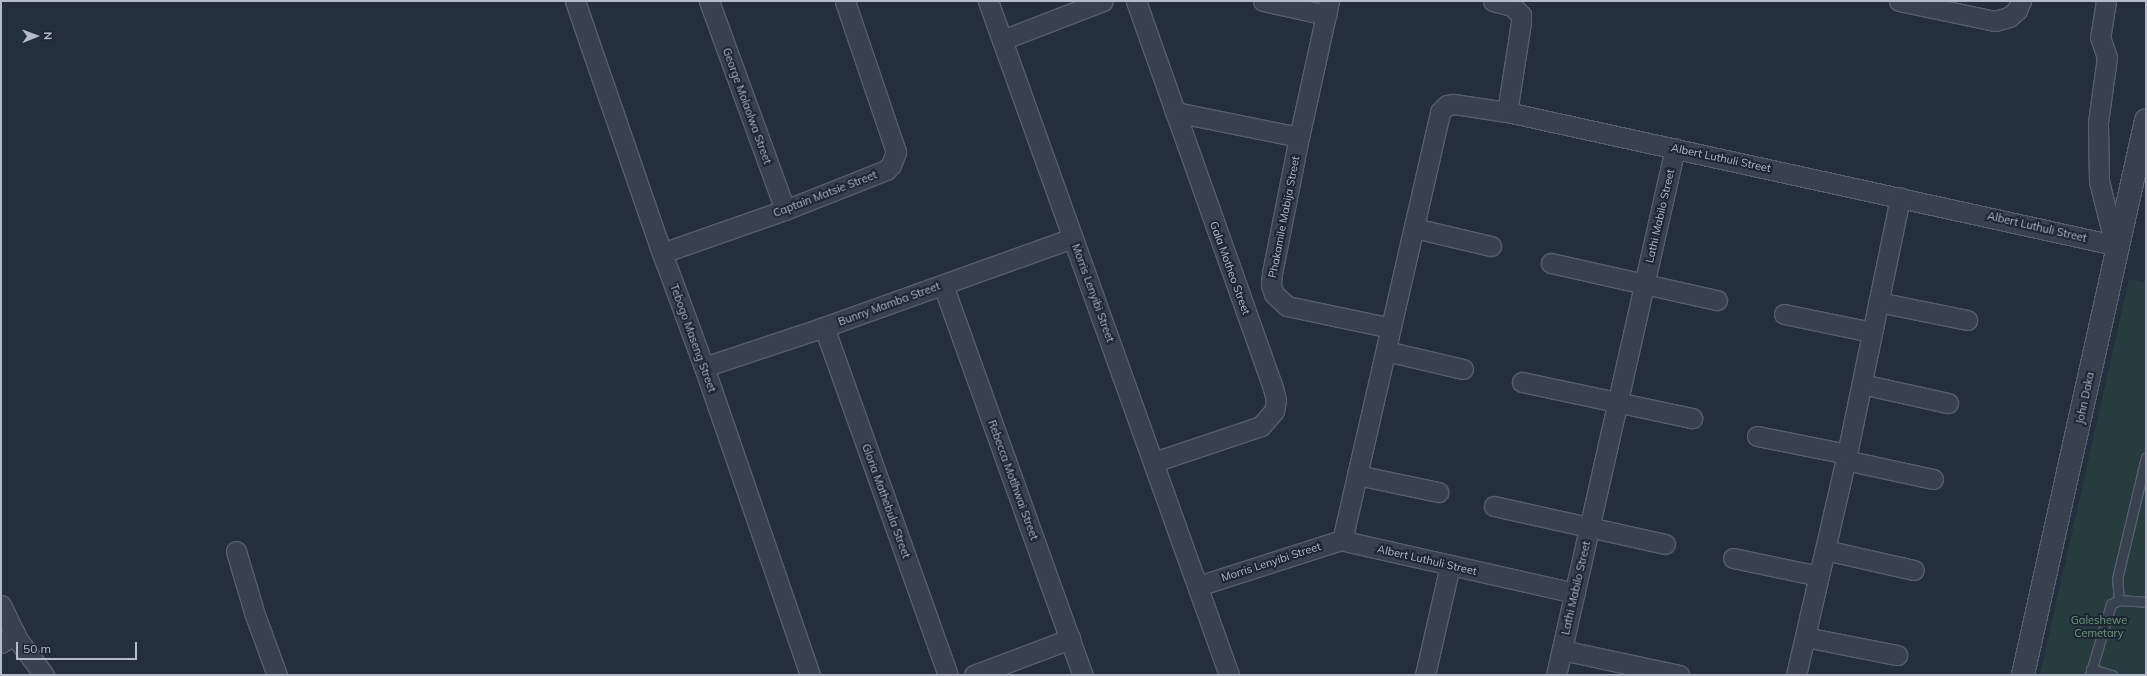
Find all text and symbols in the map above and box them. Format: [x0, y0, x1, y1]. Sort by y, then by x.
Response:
north arrow [16, 16, 56, 56]
text: N [41, 32, 55, 40]
street label: George Molaolwa Street [720, 46, 774, 166]
street label: Albert Luthuli Street [1670, 141, 1772, 175]
street label: Phakamile Mabija Street [1266, 155, 1302, 279]
street label: Captain Matsie Street [771, 168, 879, 220]
street label: Lathi Mabilo Street [1643, 168, 1677, 264]
street label: Albert Luthuli Street [1986, 209, 2088, 245]
street label: Gala Motheo Street [1207, 220, 1253, 316]
street label: Morris Lenyibi Street [1069, 242, 1117, 344]
street label: Bunny Mamba Street [836, 279, 942, 329]
street label: Tebogo Maseng Street [667, 282, 719, 394]
street label: John Daka [2073, 371, 2097, 425]
street label: Rebecca Motlhwai Street [985, 418, 1041, 542]
street label: Gloria Mathebula Street [859, 442, 913, 560]
street label: Morris Lenyibi Street [1220, 540, 1322, 584]
street label: Lathi Mabilo Street [1559, 540, 1593, 636]
street label: Albert Luthuli Street [1376, 542, 1478, 578]
park label: Galeshewe Cemetary [2071, 614, 2127, 640]
scale bar [18, 634, 139, 660]
text: 50 m [23, 641, 51, 656]

